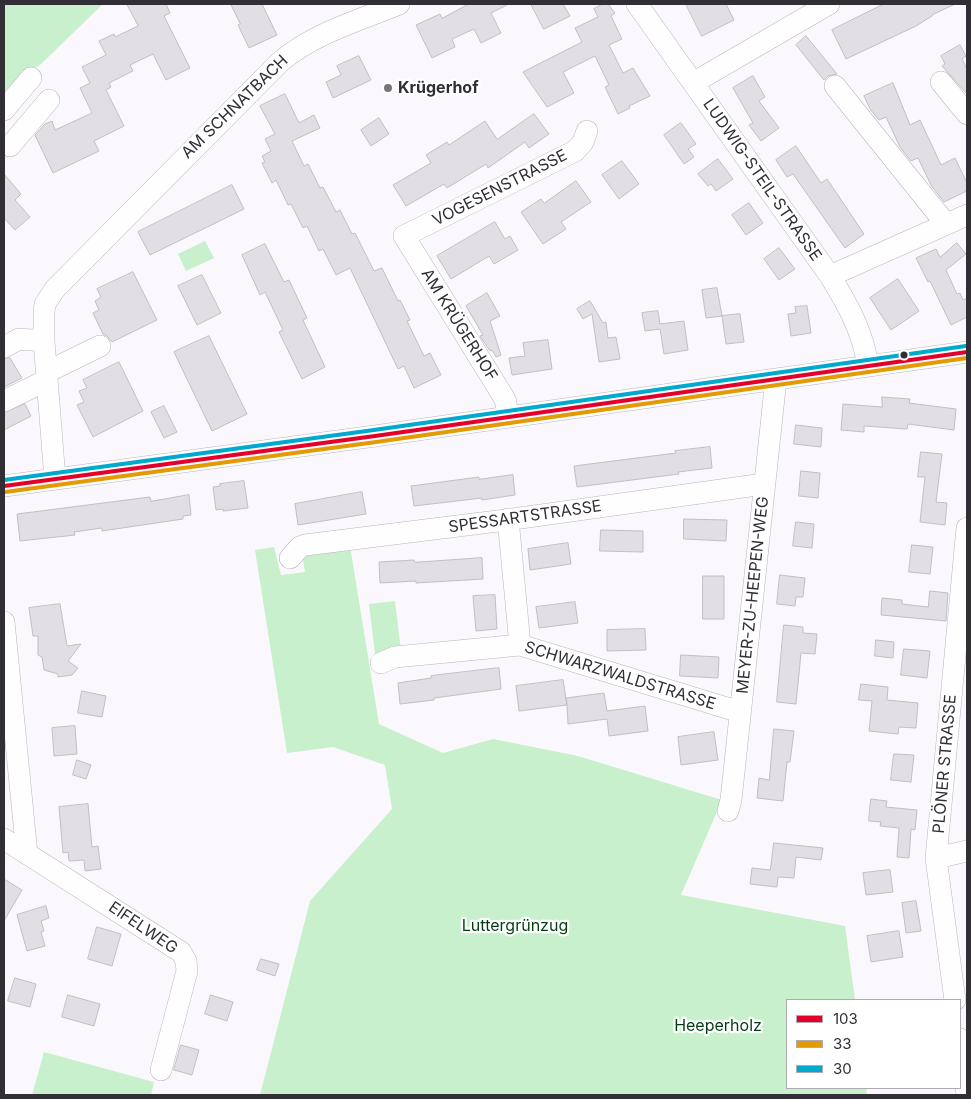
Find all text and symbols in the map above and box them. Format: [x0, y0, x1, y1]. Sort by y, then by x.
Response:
street label: AM SCHNATBACH [178, 51, 292, 163]
place label: Krügerhof [398, 78, 479, 98]
marker: Krügerhof [382, 82, 394, 94]
street label: LUDWIG-STEIL-STRASSE [699, 95, 825, 265]
street label: VOGESENSTRASSE [430, 146, 570, 230]
street label: AM KRÜGERHOF [417, 265, 501, 385]
unlabelled marker [899, 350, 909, 360]
street label: MEYER-ZU-HEEPEN-WEG [733, 495, 773, 695]
street label: SPESSARTSTRASSE [447, 497, 603, 537]
street label: SCHWARZWALDSTRASSE [522, 638, 718, 714]
street label: PLÖNER STRASSE [929, 694, 961, 834]
street label: EIFELWEG [105, 898, 181, 958]
park label: Luttergrünzug [462, 916, 568, 936]
legend [786, 999, 961, 1089]
text: 103 [833, 1009, 858, 1028]
park label: Heeperholz [674, 1016, 762, 1036]
text: 33 [833, 1034, 852, 1053]
text: 30 [833, 1059, 852, 1078]

